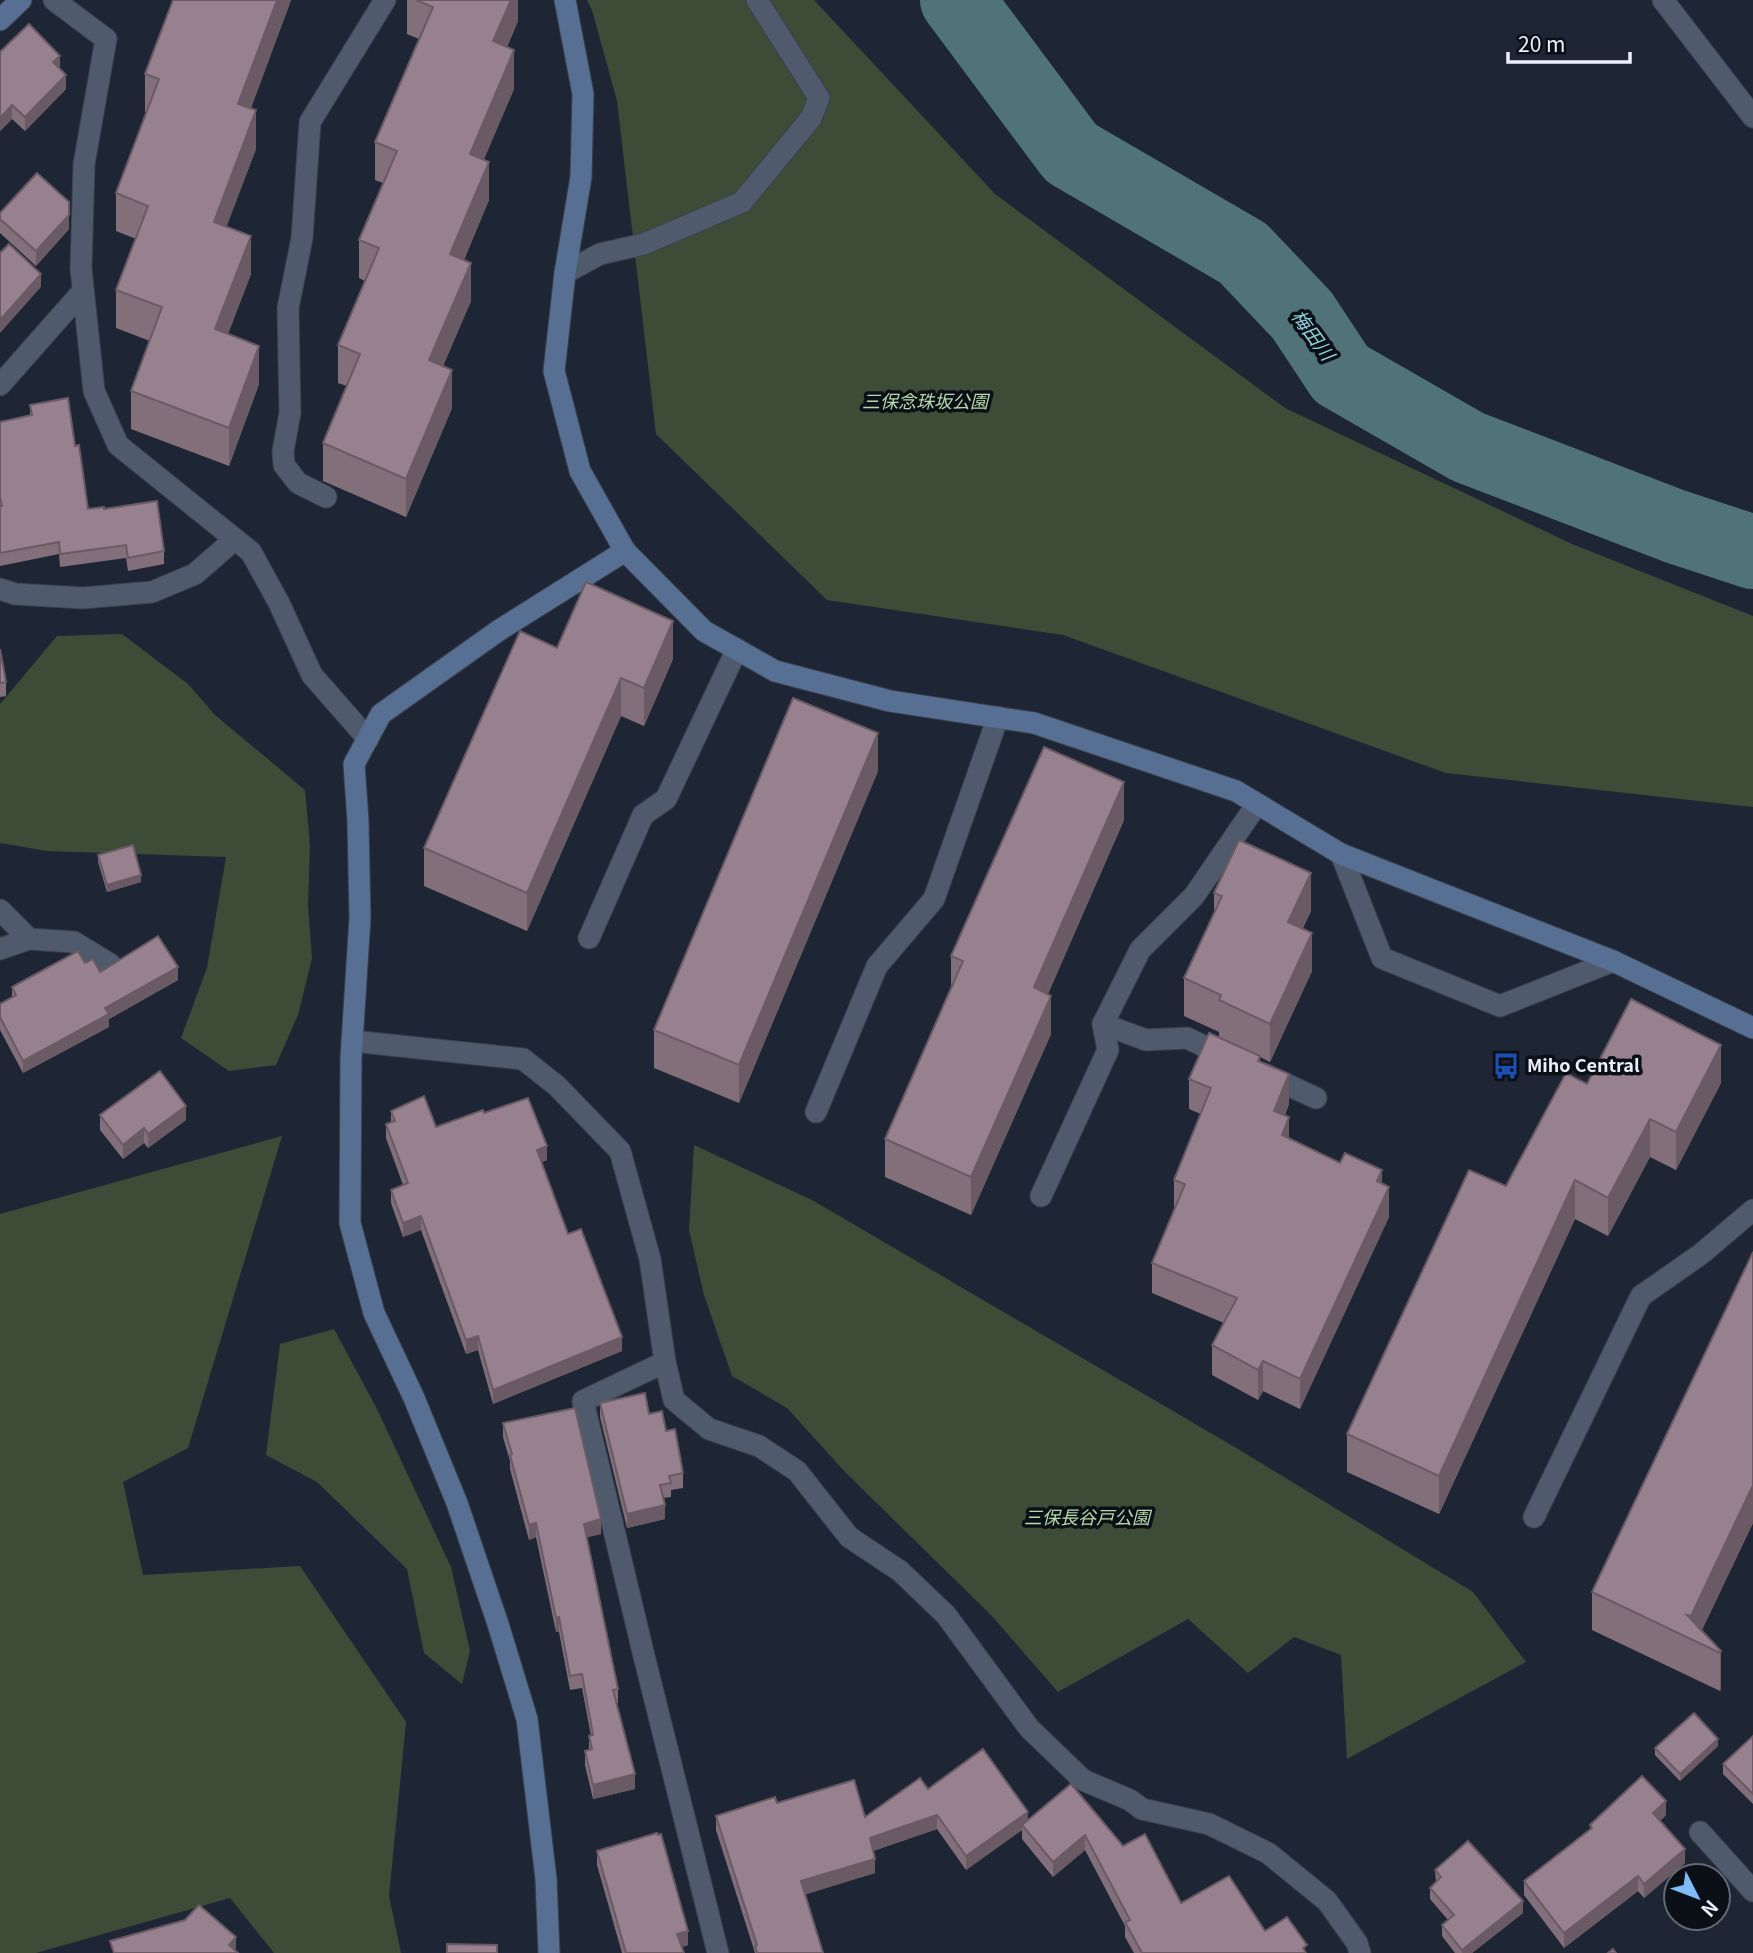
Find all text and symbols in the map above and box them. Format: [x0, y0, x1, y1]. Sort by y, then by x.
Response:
scale bar [1508, 21, 1630, 65]
text: 20 m [1518, 28, 1565, 58]
water label: 梅田川 [1287, 303, 1343, 367]
park label: 三保念珠坂公園 [862, 387, 991, 413]
bus stop icon: Miho Central [1491, 1051, 1521, 1081]
place label: Miho Central [1527, 1051, 1640, 1077]
park label: 三保長谷戸公園 [1024, 1503, 1153, 1529]
north arrow [1662, 1862, 1732, 1932]
text: N [1696, 1895, 1726, 1924]

